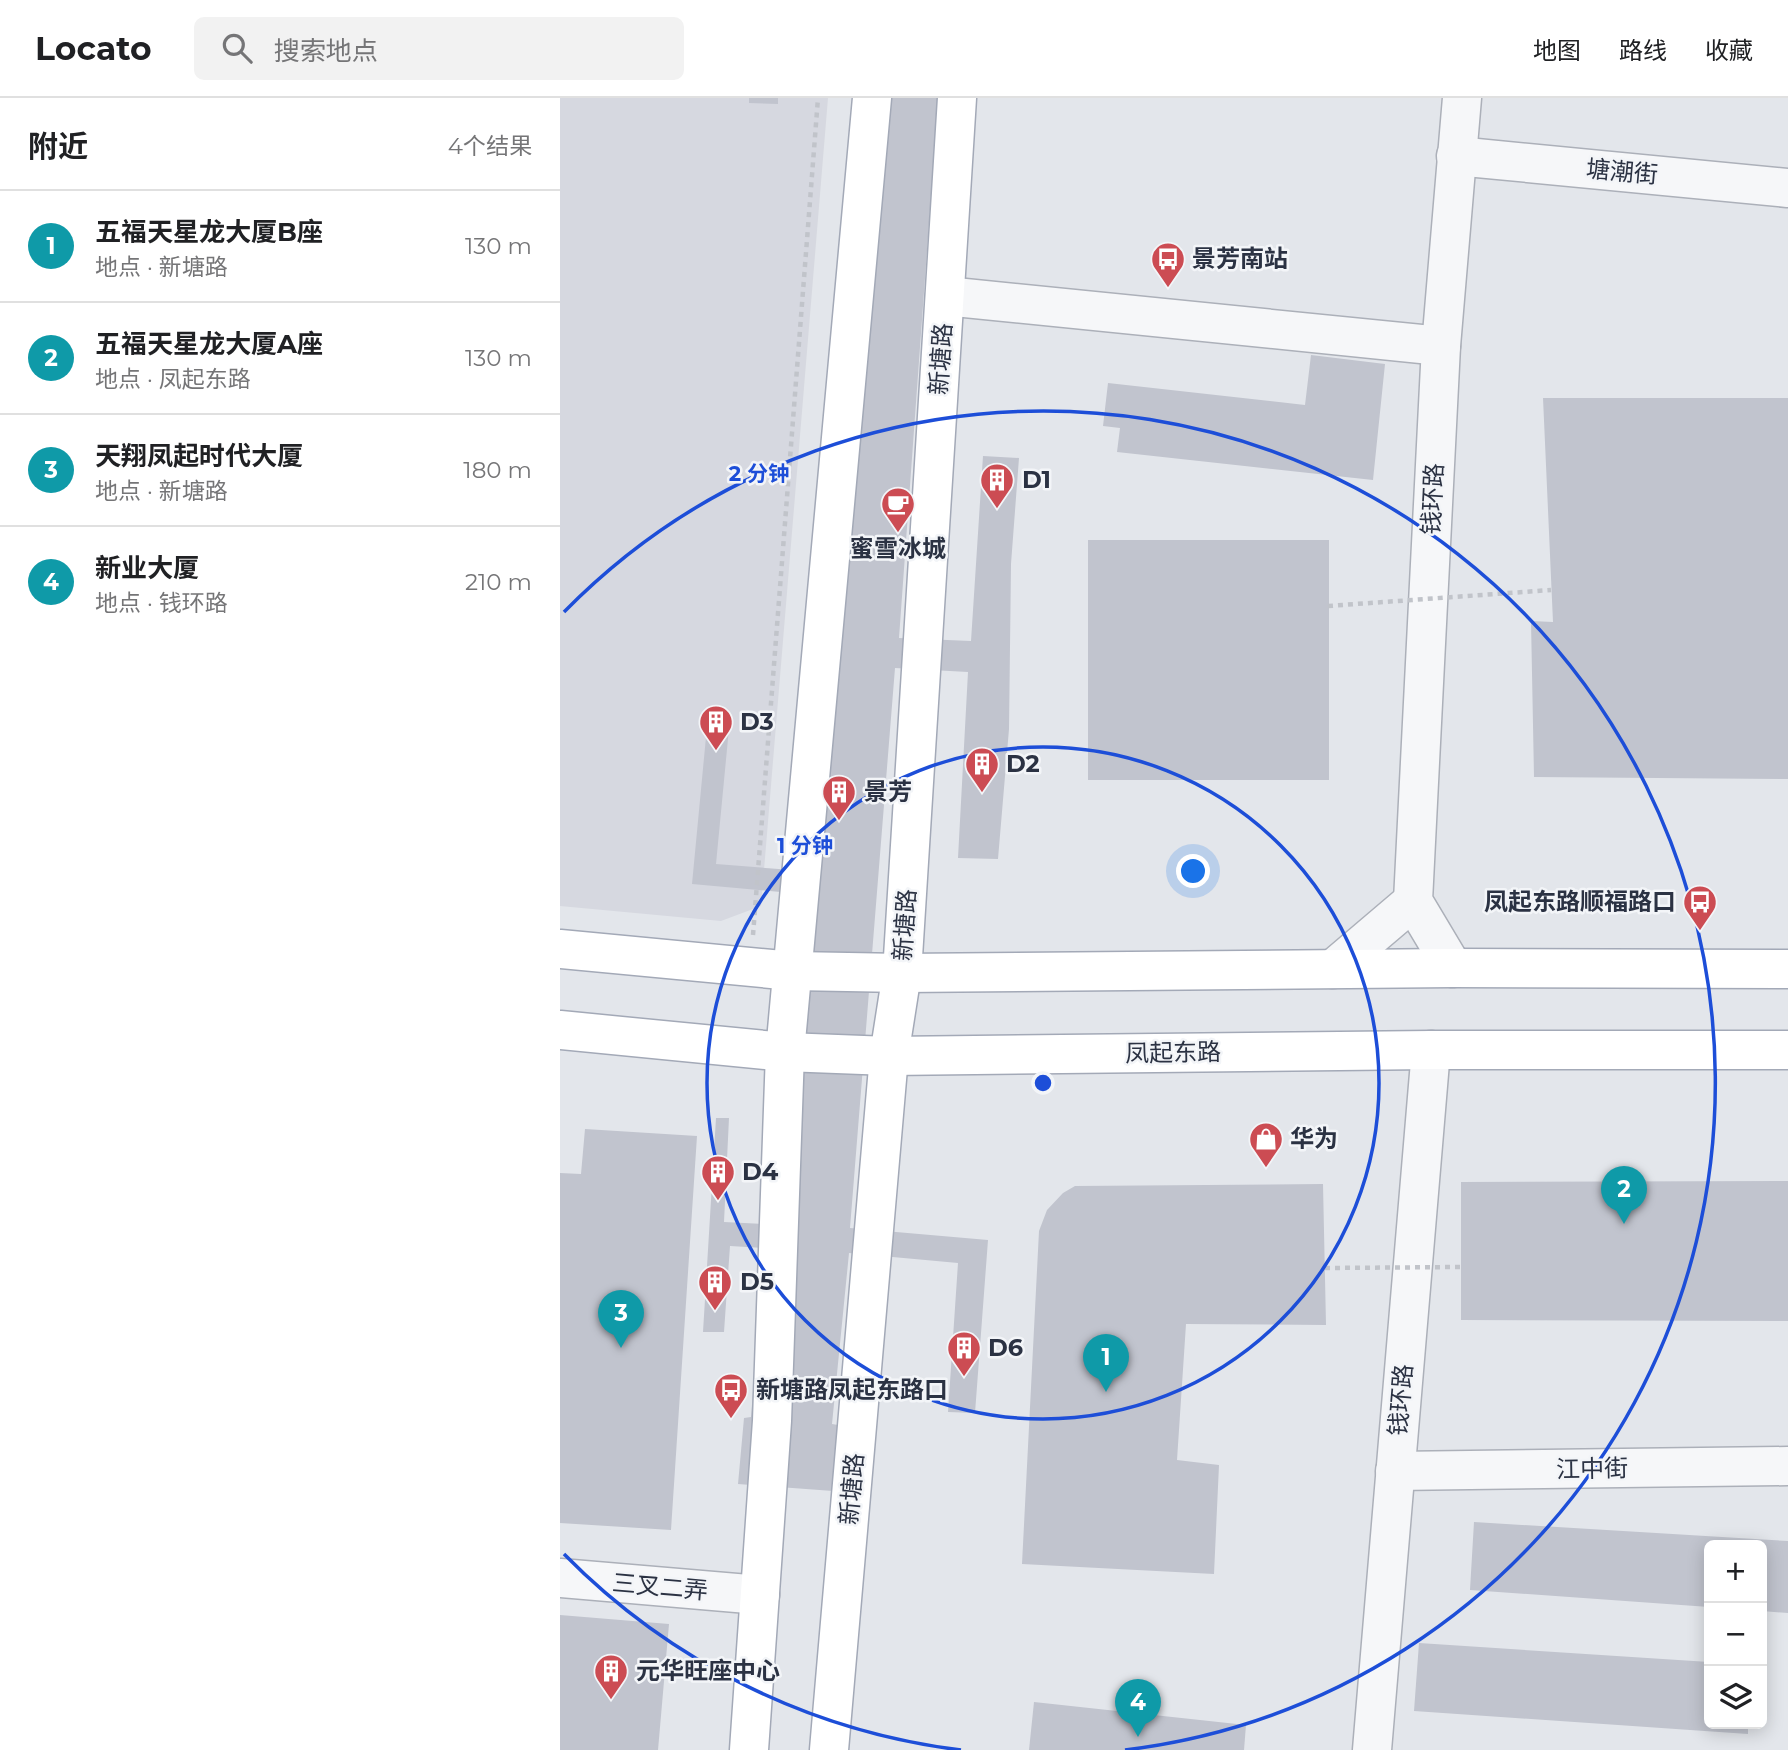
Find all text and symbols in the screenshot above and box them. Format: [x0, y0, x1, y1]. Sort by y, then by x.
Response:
search box [194, 17, 684, 80]
text: Locato [35, 28, 152, 68]
icon: search [218, 29, 256, 67]
text: 搜索地点 [274, 35, 378, 67]
text: 地图 [1533, 36, 1581, 65]
text: 路线 [1619, 36, 1667, 65]
text: 收藏 [1705, 36, 1753, 65]
text: 附近 [28, 128, 88, 165]
text: 4个结果 [448, 132, 532, 160]
street label: 塘潮街 [1585, 154, 1659, 189]
text: 五福天星龙大厦B座 [95, 216, 323, 248]
text: 1 [46, 232, 56, 260]
text: 130 m [465, 232, 532, 260]
bus stop icon: 景芳南站 [1149, 240, 1187, 289]
place label: 景芳南站 [1192, 244, 1288, 273]
text: 地点 · 新塘路 [95, 253, 228, 281]
street label: 新塘路 [924, 322, 957, 396]
text: 五福天星龙大厦A座 [95, 328, 323, 360]
text: 2 [44, 344, 58, 372]
text: 130 m [465, 344, 532, 372]
text: 地点 · 凤起东路 [95, 365, 251, 393]
text: 天翔凤起时代大厦 [95, 440, 303, 472]
text: 3 [44, 456, 58, 484]
text: 180 m [463, 456, 532, 484]
text: 2 分钟 [729, 461, 789, 486]
building icon: D1 [978, 461, 1016, 510]
street label: 钱环路 [1416, 462, 1449, 536]
place label: D1 [1022, 465, 1051, 494]
text: 地点 · 新塘路 [95, 477, 228, 505]
cafe icon: 蜜雪冰城 [879, 485, 917, 534]
place label: 蜜雪冰城 [850, 534, 946, 563]
text: 新业大厦 [95, 552, 199, 584]
text: 4 [43, 568, 59, 596]
text: 210 m [465, 568, 532, 596]
text: 地点 · 钱环路 [95, 589, 228, 617]
building icon: D3 [697, 703, 735, 752]
place label: D3 [740, 707, 774, 736]
building icon: D2 [963, 745, 1001, 794]
place label: D2 [1006, 749, 1040, 778]
building icon: 景芳 [820, 773, 858, 822]
place label: 景芳 [864, 777, 912, 806]
text: 1 分钟 [777, 833, 833, 858]
your location [1176, 854, 1210, 888]
bus stop icon: 凤起东路顺福路口 [1681, 883, 1719, 932]
place label: 凤起东路顺福路口 [1484, 887, 1676, 916]
street label: 新塘路 [888, 888, 921, 962]
street label: 凤起东路 [1125, 1037, 1221, 1068]
centre of rings [1031, 1071, 1055, 1095]
shop icon: 华为 [1247, 1120, 1285, 1169]
place label: 华为 [1290, 1124, 1338, 1153]
building icon: D4 [699, 1153, 737, 1202]
place label: D4 [742, 1157, 779, 1186]
pin: 2 [1601, 1166, 1647, 1224]
building icon: D5 [696, 1263, 734, 1312]
place label: D5 [740, 1267, 774, 1296]
pin: 3 [598, 1290, 644, 1348]
building icon: D6 [945, 1329, 983, 1378]
place label: D6 [988, 1333, 1023, 1362]
pin: 1 [1083, 1334, 1129, 1392]
street label: 钱环路 [1383, 1363, 1418, 1437]
bus stop icon: 新塘路凤起东路口 [712, 1371, 750, 1420]
place label: 新塘路凤起东路口 [756, 1375, 948, 1404]
street label: 新塘路 [834, 1452, 869, 1526]
street label: 江中街 [1556, 1453, 1628, 1484]
map controls [1704, 1540, 1767, 1729]
button: + [1704, 1540, 1767, 1603]
street label: 三叉二弄 [611, 1568, 709, 1605]
button: − [1704, 1603, 1767, 1666]
building icon: 元华旺座中心 [592, 1652, 630, 1701]
place label: 元华旺座中心 [636, 1656, 780, 1685]
button: layers [1704, 1666, 1767, 1729]
pin: 4 [1115, 1679, 1161, 1737]

